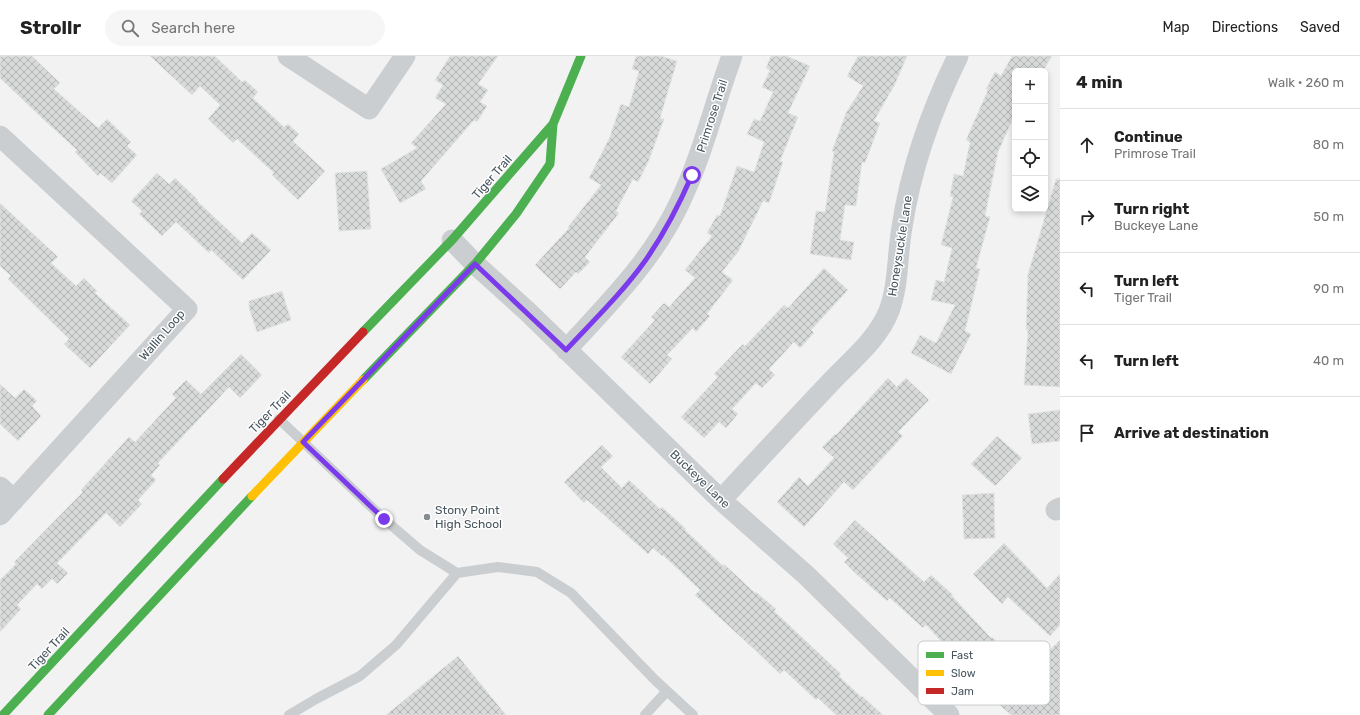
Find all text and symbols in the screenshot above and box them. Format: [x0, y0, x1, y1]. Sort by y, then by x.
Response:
search box [105, 10, 385, 46]
text: Strollr [20, 16, 81, 39]
icon: search [119, 17, 141, 39]
text: Search here [151, 19, 235, 37]
text: Map [1163, 19, 1190, 36]
text: Directions [1212, 19, 1278, 36]
text: Saved [1300, 19, 1340, 36]
map controls [1012, 68, 1048, 212]
button: + [1012, 68, 1048, 104]
text: 4 min [1076, 72, 1123, 92]
text: Walk · 260 m [1268, 75, 1344, 90]
street label: Primrose Trail [694, 78, 730, 154]
button: − [1012, 104, 1048, 140]
text: Continue [1114, 128, 1183, 146]
icon: ahead [1076, 134, 1098, 156]
text: 80 m [1313, 137, 1344, 152]
button: locate [1012, 140, 1048, 176]
text: Primrose Trail [1114, 146, 1196, 161]
street label: Tiger Trail [469, 152, 515, 202]
route start [683, 166, 701, 184]
button: layers [1012, 176, 1048, 212]
street label: Honeysuckle Lane [885, 194, 915, 297]
text: Turn right [1114, 200, 1189, 218]
icon: right [1076, 206, 1098, 228]
text: 50 m [1313, 209, 1344, 224]
text: Buckeye Lane [1114, 218, 1198, 233]
text: Turn left [1114, 272, 1179, 290]
icon: left [1076, 278, 1098, 300]
text: 90 m [1313, 281, 1344, 296]
text: Tiger Trail [1114, 290, 1172, 305]
street label: Wallin Loop [136, 307, 188, 363]
icon: left [1076, 350, 1098, 372]
text: Turn left [1114, 352, 1179, 370]
text: 40 m [1313, 353, 1344, 368]
street label: Tiger Trail [246, 388, 294, 436]
icon: arrive [1076, 422, 1098, 444]
text: Arrive at destination [1114, 424, 1269, 442]
street label: Buckeye Lane [667, 447, 733, 511]
place label: Stony Point High School [435, 503, 502, 531]
route end [375, 510, 393, 528]
marker: Stony Point High School [422, 512, 432, 522]
street label: Tiger Trail [26, 625, 72, 673]
legend [918, 641, 1050, 705]
text: Fast [951, 649, 974, 662]
text: Slow [951, 667, 976, 680]
text: Jam [951, 685, 974, 698]

